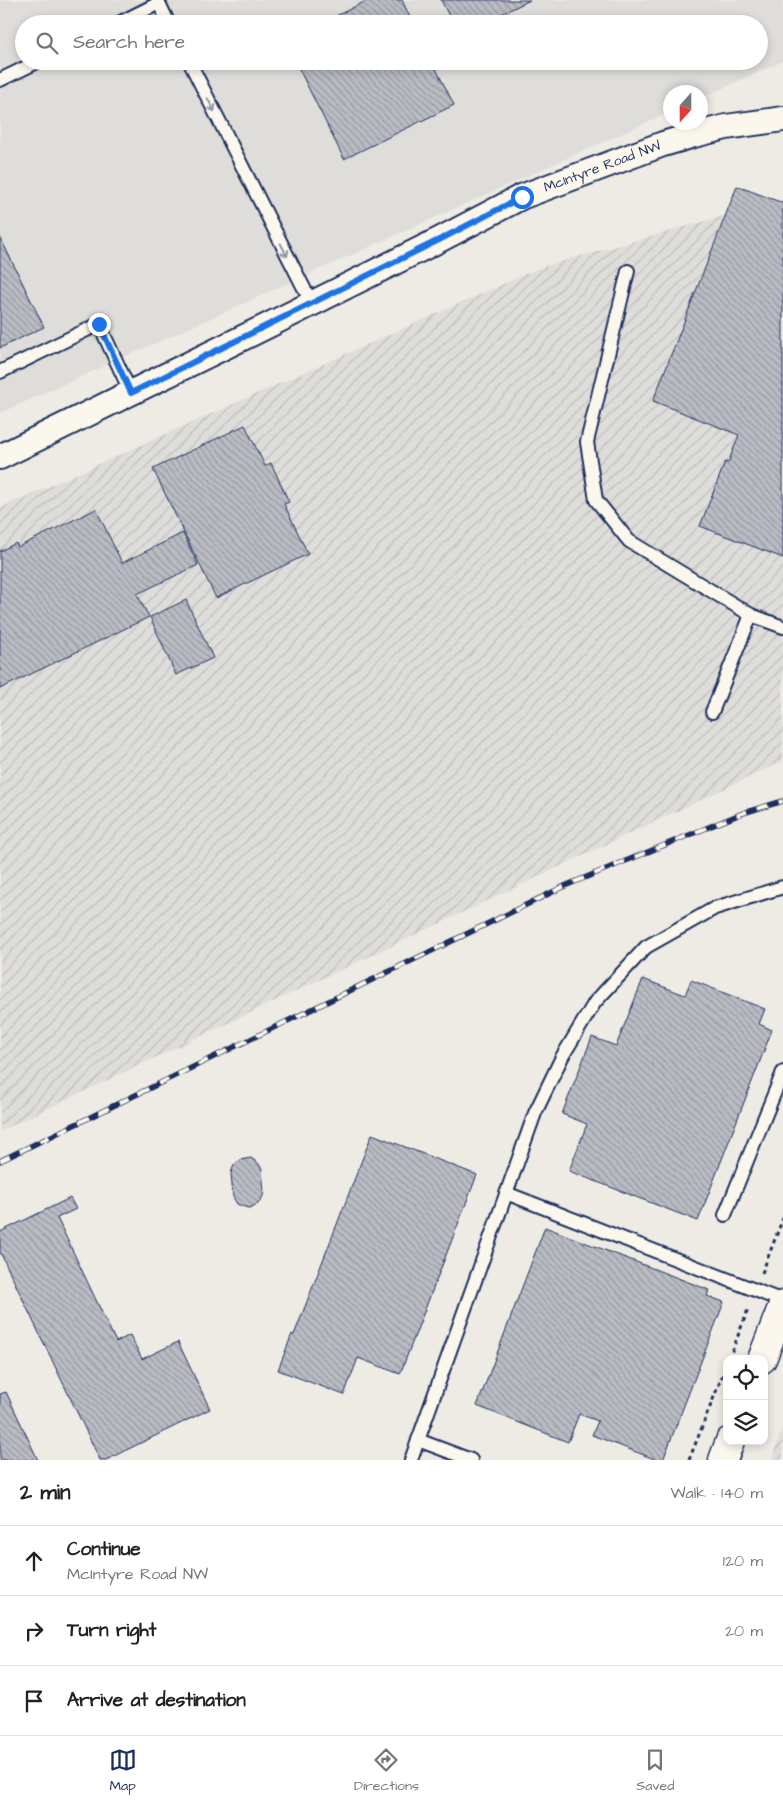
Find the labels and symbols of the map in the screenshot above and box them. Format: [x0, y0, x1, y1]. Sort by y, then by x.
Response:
north arrow [663, 85, 708, 130]
one-way arrow [207, 97, 216, 112]
street label: McIntyre Road NW [541, 136, 664, 198]
route start [511, 186, 534, 209]
one-way arrow [279, 242, 289, 257]
route end [88, 313, 111, 336]

